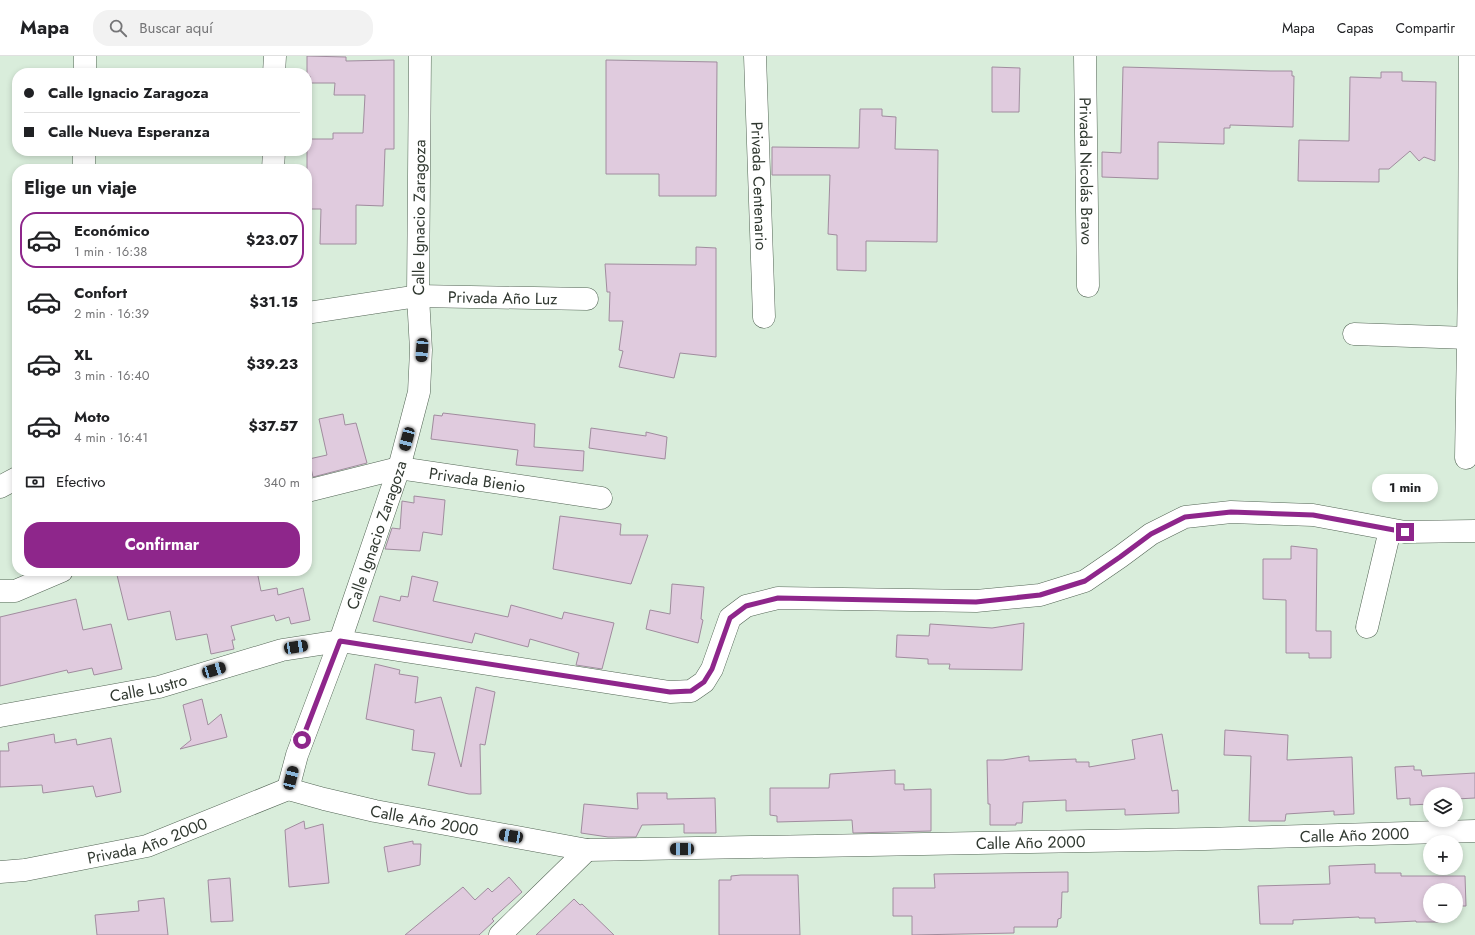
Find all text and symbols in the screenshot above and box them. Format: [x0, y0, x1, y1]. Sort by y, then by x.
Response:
search box [93, 10, 373, 46]
text: Mapa [20, 14, 69, 41]
icon: search [107, 17, 129, 39]
text: Buscar aquí [139, 17, 213, 39]
text: Mapa [1282, 18, 1315, 38]
text: Capas [1337, 18, 1374, 38]
text: Compartir [1396, 18, 1455, 38]
text: Calle Ignacio Zaragoza [48, 82, 209, 104]
street label: Privada Nicolás Bravo [1074, 97, 1099, 245]
text: Calle Nueva Esperanza [48, 121, 210, 143]
street label: Privada Centenario [746, 121, 773, 251]
street label: Calle Ignacio Zaragoza [407, 139, 431, 296]
text: Elige un viaje [24, 175, 137, 201]
text: Económico [74, 220, 149, 242]
icon: car [26, 222, 62, 258]
text: $23.07 [246, 229, 298, 251]
text: 1 min · 16:38 [74, 242, 147, 261]
text: Confort [74, 282, 127, 304]
icon: car [26, 284, 62, 320]
street label: Privada Año Luz [448, 285, 558, 310]
text: $31.15 [250, 291, 298, 313]
text: 2 min · 16:39 [74, 304, 149, 323]
car [415, 338, 429, 362]
text: XL [74, 344, 92, 366]
icon: car [26, 346, 62, 382]
text: $39.23 [246, 353, 298, 375]
text: 3 min · 16:40 [74, 366, 150, 385]
text: Moto [74, 406, 110, 428]
icon: car [26, 408, 62, 444]
text: $37.57 [248, 415, 298, 437]
car [398, 426, 416, 452]
text: 4 min · 16:41 [74, 428, 148, 447]
street label: Calle Ignacio Zaragoza [340, 458, 412, 613]
street label: Privada Bienio [428, 461, 527, 498]
icon: cash [24, 471, 46, 493]
text: Efectivo [56, 471, 106, 493]
text: 340 m [263, 473, 300, 492]
callout: 1 min [1372, 474, 1438, 502]
text: 1 min [1389, 478, 1421, 497]
button: Confirmar [24, 522, 300, 568]
route end [1396, 523, 1414, 541]
car [283, 639, 309, 655]
car [201, 661, 227, 679]
street label: Calle Lustro [108, 668, 190, 707]
route start [293, 731, 311, 749]
car [282, 765, 300, 791]
map controls [1423, 787, 1463, 923]
button: layers [1423, 787, 1463, 827]
street label: Calle Año 2000 [368, 799, 480, 841]
street label: Privada Año 2000 [85, 811, 211, 869]
street label: Calle Año 2000 [1299, 821, 1410, 848]
car [498, 828, 524, 844]
street label: Calle Año 2000 [976, 830, 1086, 855]
button: + [1423, 835, 1463, 875]
car [670, 843, 694, 855]
button: − [1423, 883, 1463, 923]

